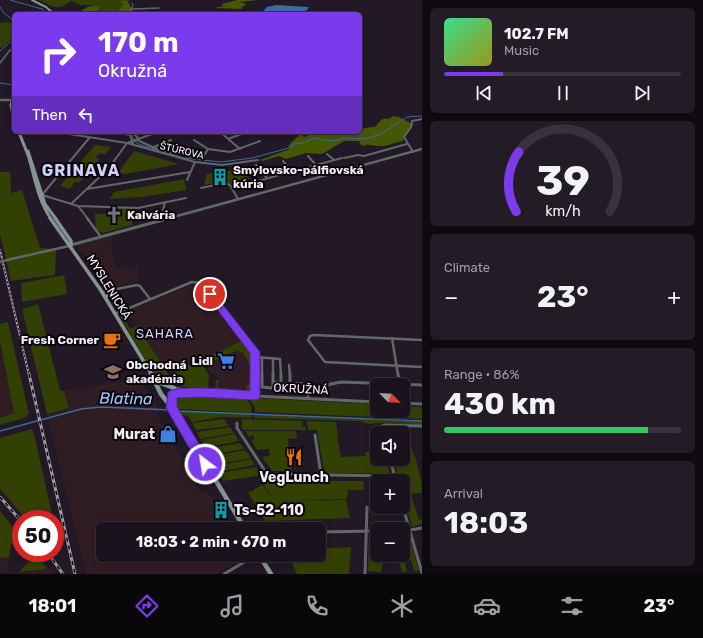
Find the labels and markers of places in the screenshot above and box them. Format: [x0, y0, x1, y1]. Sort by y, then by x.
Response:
place label: Smylovsko-pálfiovská kúria [233, 163, 364, 191]
building icon: Smylovsko-pálfiovská kúria [210, 167, 230, 187]
church icon: Kalvária [104, 205, 124, 225]
place label: Kalvária [127, 208, 175, 222]
pin [193, 277, 227, 311]
cafe icon: Fresh Corner [102, 330, 122, 350]
place label: Fresh Corner [21, 333, 100, 347]
supermarket icon: Lidl [216, 351, 236, 371]
place label: Lidl [191, 354, 213, 368]
place label: Obchodná akadémia [126, 358, 187, 386]
school or university icon: Obchodná akadémia [103, 362, 123, 382]
shop icon: Murat [158, 424, 178, 444]
place label: Murat [113, 426, 155, 443]
restaurant icon: VegLunch [284, 447, 304, 467]
place label: VegLunch [259, 469, 329, 486]
building icon: Ts-52-110 [211, 500, 231, 520]
place label: Ts-52-110 [234, 502, 304, 519]

